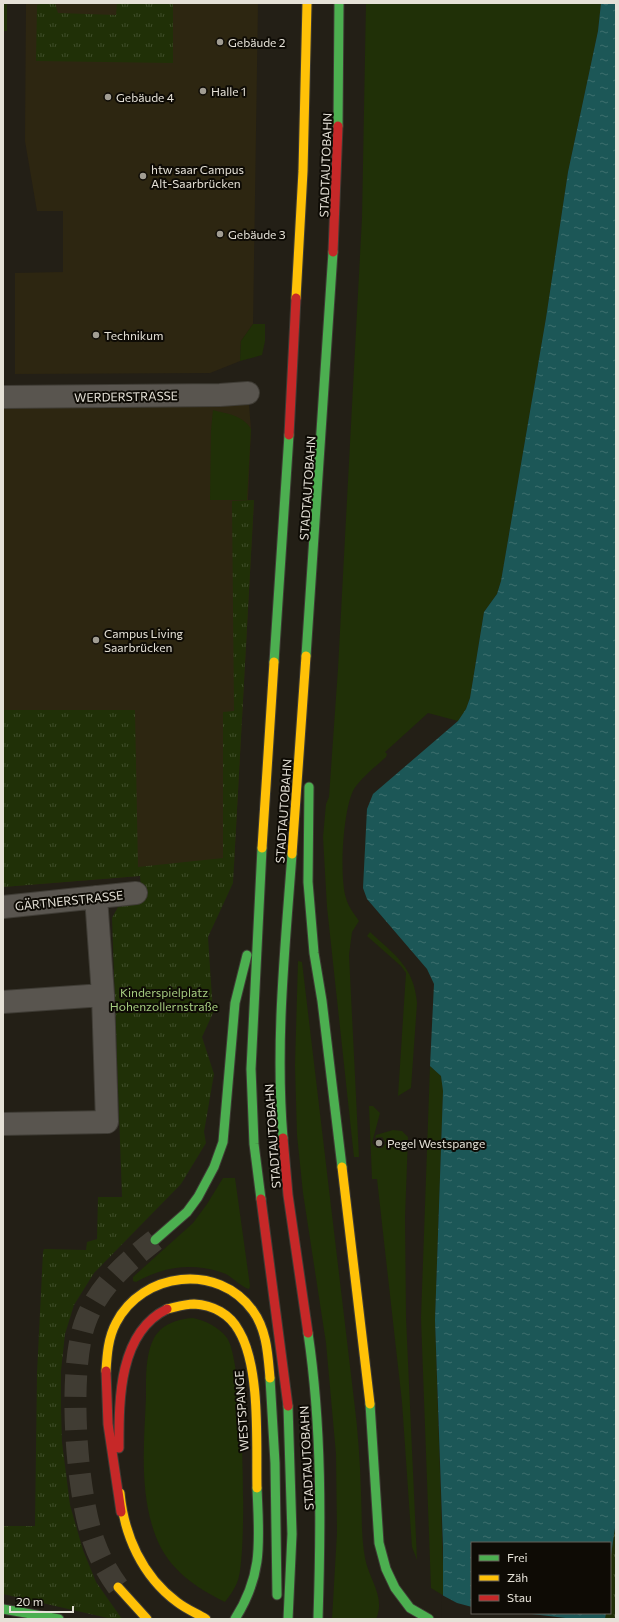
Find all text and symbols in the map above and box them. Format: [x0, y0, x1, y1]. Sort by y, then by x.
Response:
place label: Gebäude 2 [228, 35, 286, 49]
marker: Gebäude 2 [215, 37, 225, 47]
place label: Halle 1 [211, 84, 246, 98]
marker: Halle 1 [198, 86, 208, 96]
place label: Gebäude 4 [116, 90, 174, 104]
marker: Gebäude 4 [103, 92, 113, 102]
street label: STADTAUTOBAHN [316, 112, 334, 218]
place label: htw saar Campus Alt-Saarbrücken [151, 162, 244, 190]
marker: htw saar Campus Alt-Saarbrücken [138, 171, 148, 181]
place label: Gebäude 3 [228, 227, 286, 241]
marker: Gebäude 3 [215, 229, 225, 239]
place label: Technikum [104, 328, 164, 342]
marker: Technikum [91, 330, 101, 340]
street label: WERDERSTRASSE [74, 388, 178, 404]
street label: STADTAUTOBAHN [296, 435, 318, 541]
place label: Campus Living Saarbrücken [104, 626, 184, 654]
marker: Campus Living Saarbrücken [91, 635, 101, 645]
street label: STADTAUTOBAHN [272, 758, 294, 864]
street label: GÄRTNERSTRASSE [14, 887, 124, 913]
park label: Kinderspielplatz Hohenzollernstraße [110, 985, 218, 1013]
street label: STADTAUTOBAHN [261, 1083, 283, 1189]
place label: Pegel Westspange [387, 1136, 485, 1150]
marker: Pegel Westspange [374, 1138, 384, 1148]
street label: WESTSPANGE [231, 1370, 251, 1452]
street label: STADTAUTOBAHN [296, 1405, 316, 1511]
legend [471, 1542, 611, 1614]
text: Frei [507, 1550, 528, 1564]
text: Zäh [507, 1570, 528, 1584]
scale bar [10, 1588, 73, 1614]
text: Stau [507, 1590, 532, 1604]
text: 20 m [16, 1594, 43, 1608]

